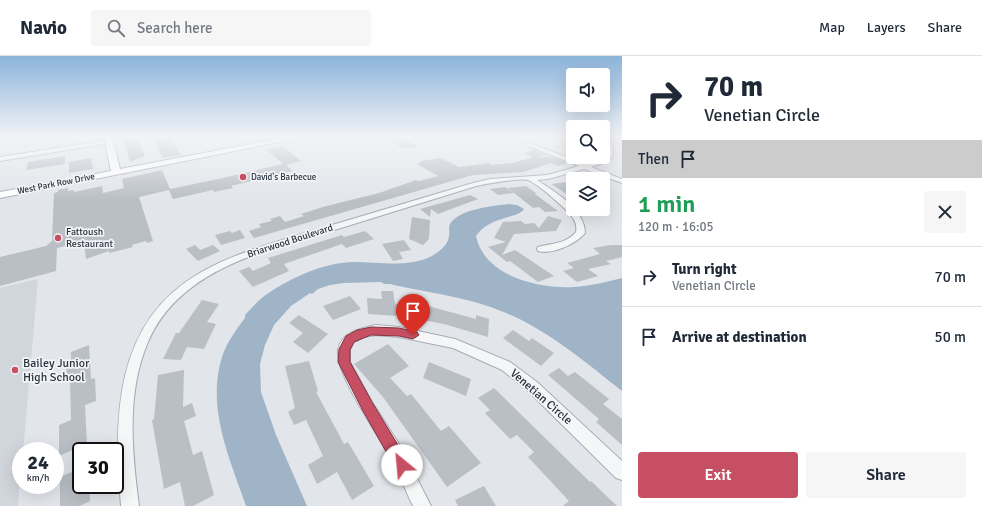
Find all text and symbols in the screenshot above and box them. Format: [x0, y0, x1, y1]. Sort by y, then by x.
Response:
search box [91, 10, 371, 46]
text: Navio [20, 16, 67, 40]
icon: search [105, 17, 127, 39]
text: Search here [137, 19, 213, 37]
text: Map [819, 19, 845, 36]
text: Layers [867, 19, 906, 36]
text: Share [928, 19, 962, 36]
map controls [566, 68, 610, 216]
button: sound [566, 68, 610, 112]
text: 70 m [704, 70, 763, 104]
icon: right [638, 72, 690, 124]
text: Venetian Circle [704, 104, 820, 126]
button: search [566, 120, 610, 164]
icon: arrive [677, 148, 699, 170]
text: Then [638, 150, 669, 168]
street label: West Park Row Drive [16, 171, 96, 197]
marker: David's Barbecue [238, 172, 248, 182]
place label: David's Barbecue [251, 172, 317, 183]
button: layers [566, 172, 610, 216]
text: 1 min [638, 189, 695, 219]
button: close [924, 191, 966, 233]
text: 120 m · 16:05 [638, 219, 714, 235]
street label: Briarwood Boulevard [246, 221, 334, 261]
place label: Fattoush Restaurant [66, 226, 113, 250]
marker: Fattoush Restaurant [53, 233, 63, 243]
text: Turn right [672, 260, 737, 278]
icon: right [638, 266, 660, 288]
text: 70 m [935, 268, 966, 286]
text: Venetian Circle [672, 278, 756, 294]
pin [396, 294, 430, 335]
icon: arrive [402, 300, 424, 322]
icon: arrive [638, 326, 660, 348]
text: Arrive at destination [672, 328, 807, 346]
text: 50 m [935, 328, 966, 346]
place label: Bailey Junior High School [23, 356, 90, 385]
marker: Bailey Junior High School [10, 365, 20, 375]
street label: Venetian Circle [507, 366, 575, 428]
speed limit sign: 30 [72, 442, 124, 494]
position arrow [381, 444, 423, 486]
text: 24 [27, 450, 49, 475]
button: Exit [638, 452, 798, 498]
button: Share [806, 452, 966, 498]
text: km/h [27, 472, 49, 484]

